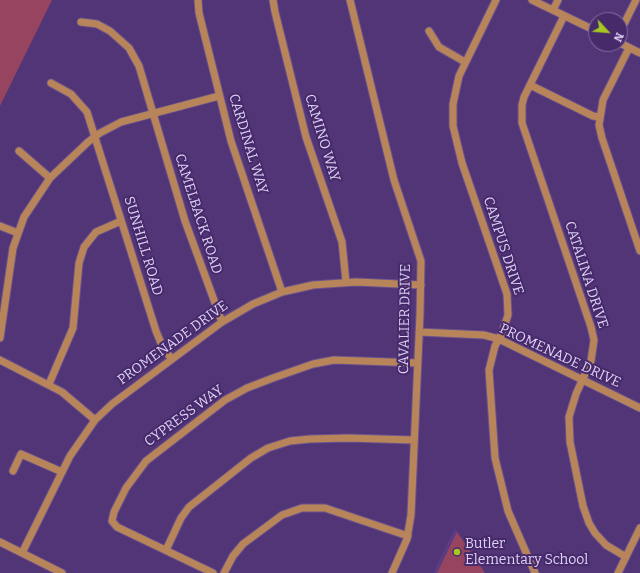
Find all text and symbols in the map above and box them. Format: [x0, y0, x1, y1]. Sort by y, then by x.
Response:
north arrow [588, 12, 628, 52]
text: N [611, 30, 626, 44]
street label: CARDINAL WAY [225, 92, 271, 196]
street label: CAMINO WAY [301, 92, 343, 184]
street label: CAMELBACK ROAD [171, 152, 225, 276]
street label: SUNHILL ROAD [120, 194, 166, 298]
street label: CAMPUS DRIVE [479, 195, 527, 297]
street label: CATALINA DRIVE [561, 219, 611, 331]
street label: CAVALIER DRIVE [396, 264, 414, 374]
street label: PROMENADE DRIVE [115, 297, 231, 389]
street label: PROMENADE DRIVE [497, 320, 623, 392]
street label: CYPRESS WAY [141, 382, 227, 450]
place label: Butler Elementary School [465, 536, 588, 568]
marker: Butler Elementary School [452, 547, 462, 557]

